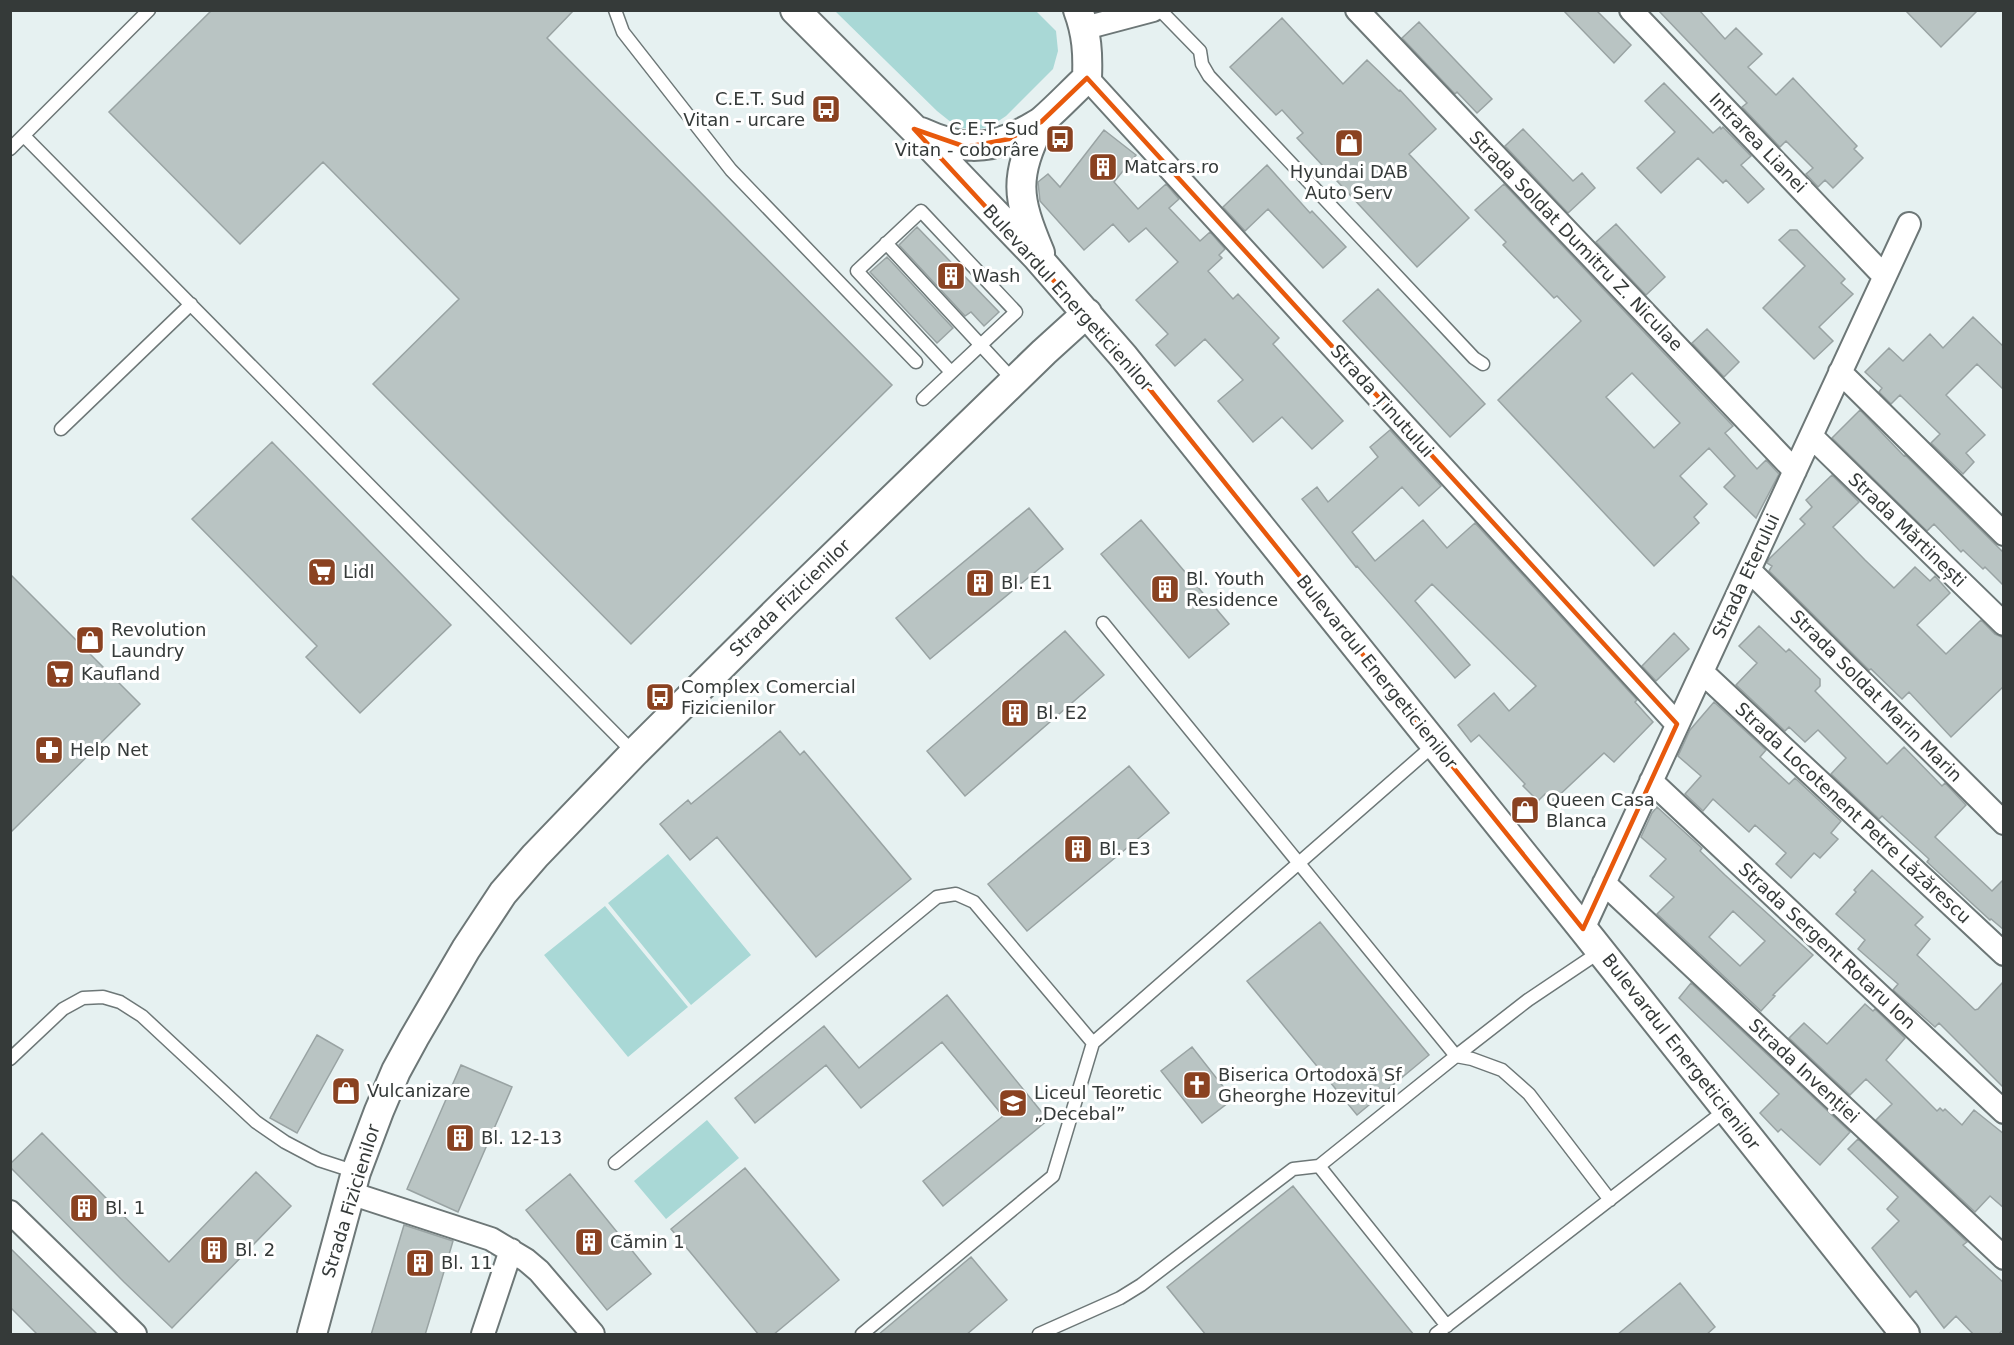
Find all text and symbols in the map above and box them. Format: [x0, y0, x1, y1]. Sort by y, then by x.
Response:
place label: C.E.T. Sud Vitan - urcare [683, 88, 805, 130]
street label: Intrarea Lianei [1705, 88, 1811, 197]
bus stop icon: C.E.T. Sud Vitan - urcare [810, 93, 842, 125]
place label: C.E.T. Sud Vitan - coborâre [895, 118, 1039, 160]
bus stop icon: C.E.T. Sud Vitan - coborâre [1044, 123, 1076, 155]
street label: Strada Soldat Dumitru Z. Niculae [1465, 126, 1687, 355]
shop icon: Hyundai DAB Auto Serv [1333, 127, 1365, 159]
building icon: Matcars.ro [1087, 151, 1119, 183]
place label: Matcars.ro [1124, 156, 1219, 177]
place label: Hyundai DAB Auto Serv [1290, 161, 1408, 203]
street label: Bulevardul Energeticienilor [979, 200, 1158, 396]
building icon: Wash [935, 260, 967, 292]
place label: Wash [972, 265, 1020, 286]
street label: Strada Ținutului [1326, 340, 1438, 461]
street label: Strada Mărtinești [1844, 468, 1970, 591]
street label: Strada Eterului [1708, 510, 1784, 641]
street label: Strada Fizicienilor [725, 534, 855, 661]
supermarket icon: Lidl [306, 556, 338, 588]
place label: Lidl [343, 561, 374, 582]
building icon: Bl. E1 [964, 567, 996, 599]
place label: Bl. Youth Residence [1186, 568, 1278, 610]
street label: Bulevardul Energeticienilor [1293, 570, 1463, 773]
place label: Bl. E1 [1001, 572, 1053, 593]
building icon: Bl. Youth Residence [1149, 573, 1181, 605]
street label: Strada Soldat Marin Marin [1786, 605, 1967, 786]
place label: Revolution Laundry [111, 619, 206, 661]
shop icon: Revolution Laundry [74, 624, 106, 656]
supermarket icon: Kaufland [44, 658, 76, 690]
place label: Kaufland [81, 663, 160, 684]
place label: Complex Comercial Fizicienilor [681, 676, 856, 718]
bus stop icon: Complex Comercial Fizicienilor [644, 681, 676, 713]
building icon: Bl. E2 [999, 697, 1031, 729]
street label: Strada Locotenent Petre Lăzărescu [1731, 698, 1975, 927]
place label: Bl. E2 [1036, 702, 1088, 723]
pharmacy icon: Help Net [33, 734, 65, 766]
place label: Help Net [70, 739, 148, 760]
place label: Queen Casa Blanca [1546, 789, 1655, 831]
shop icon: Queen Casa Blanca [1509, 794, 1541, 826]
building icon: Bl. E3 [1062, 833, 1094, 865]
place label: Bl. E3 [1099, 838, 1151, 859]
street label: Strada Sergent Rotaru Ion [1734, 858, 1920, 1033]
street label: Bulevardul Energeticienilor [1598, 949, 1765, 1155]
street label: Strada Invenției [1745, 1014, 1864, 1127]
place label: Biserica Ortodoxă Sf Gheorghe Hozevitul [1218, 1064, 1402, 1106]
church icon: Biserica Ortodoxă Sf Gheorghe Hozevitul [1181, 1069, 1213, 1101]
shop icon: Vulcanizare [330, 1075, 362, 1107]
place label: Vulcanizare [367, 1080, 470, 1101]
place label: Liceul Teoretic „Decebal” [1034, 1082, 1162, 1124]
school or university icon: Liceul Teoretic „Decebal” [997, 1087, 1029, 1119]
street label: Strada Fizicienilor [317, 1121, 384, 1280]
building icon: Bl. 12-13 [444, 1122, 476, 1154]
place label: Bl. 12-13 [481, 1127, 562, 1148]
building icon: Bl. 1 [68, 1192, 100, 1224]
place label: Bl. 1 [105, 1197, 145, 1218]
building icon: Cămin 1 [573, 1226, 605, 1258]
place label: Cămin 1 [610, 1231, 685, 1252]
building icon: Bl. 2 [198, 1234, 230, 1266]
place label: Bl. 2 [235, 1239, 275, 1260]
building icon: Bl. 11 [404, 1247, 436, 1279]
place label: Bl. 11 [441, 1252, 493, 1273]

